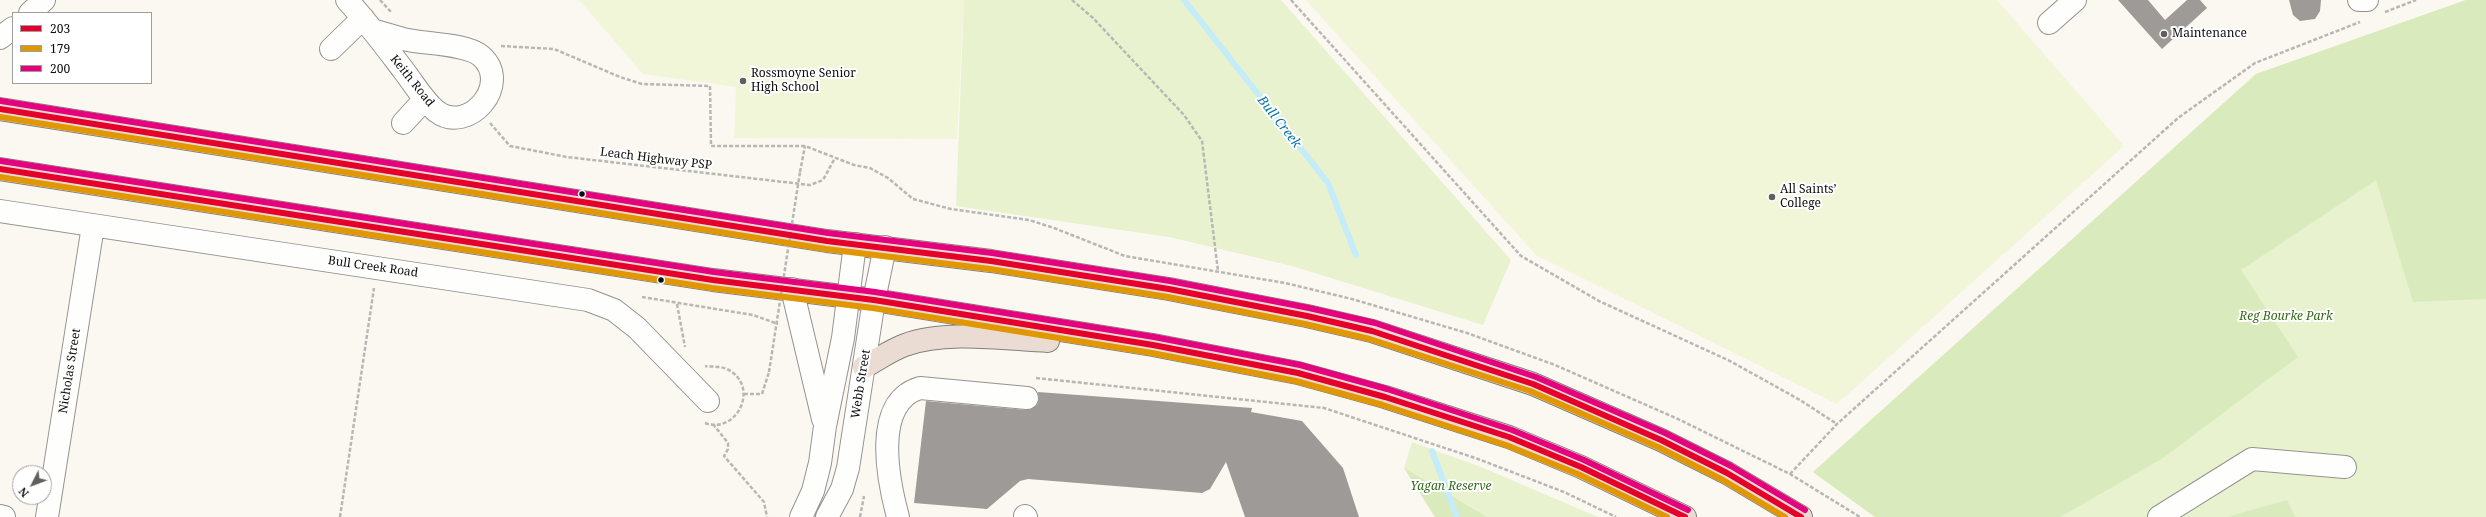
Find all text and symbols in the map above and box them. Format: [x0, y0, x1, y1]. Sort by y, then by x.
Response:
legend [12, 12, 152, 84]
text: 203 [50, 20, 70, 37]
place label: Maintenance [2172, 27, 2247, 41]
marker: Maintenance [2159, 29, 2169, 39]
text: 179 [50, 40, 70, 57]
street label: Keith Road [387, 52, 437, 110]
text: 200 [50, 60, 70, 77]
place label: Rossmoyne Senior High School [751, 67, 856, 95]
marker: Rossmoyne Senior High School [738, 76, 748, 86]
water label: Bull Creek [1254, 93, 1304, 151]
street label: Leach Highway PSP [599, 145, 713, 173]
place label: All Saints’ College [1780, 183, 1837, 211]
unlabelled marker [577, 189, 587, 199]
marker: All Saints’ College [1767, 192, 1777, 202]
street label: Bull Creek Road [327, 254, 419, 280]
unlabelled marker [656, 275, 666, 285]
park label: Reg Bourke Park [2239, 310, 2333, 324]
street label: Nicholas Street [56, 327, 84, 415]
street label: Webb Street [848, 349, 874, 419]
north arrow [12, 465, 52, 505]
park label: Yagan Reserve [1410, 480, 1492, 494]
text: N [15, 484, 32, 501]

